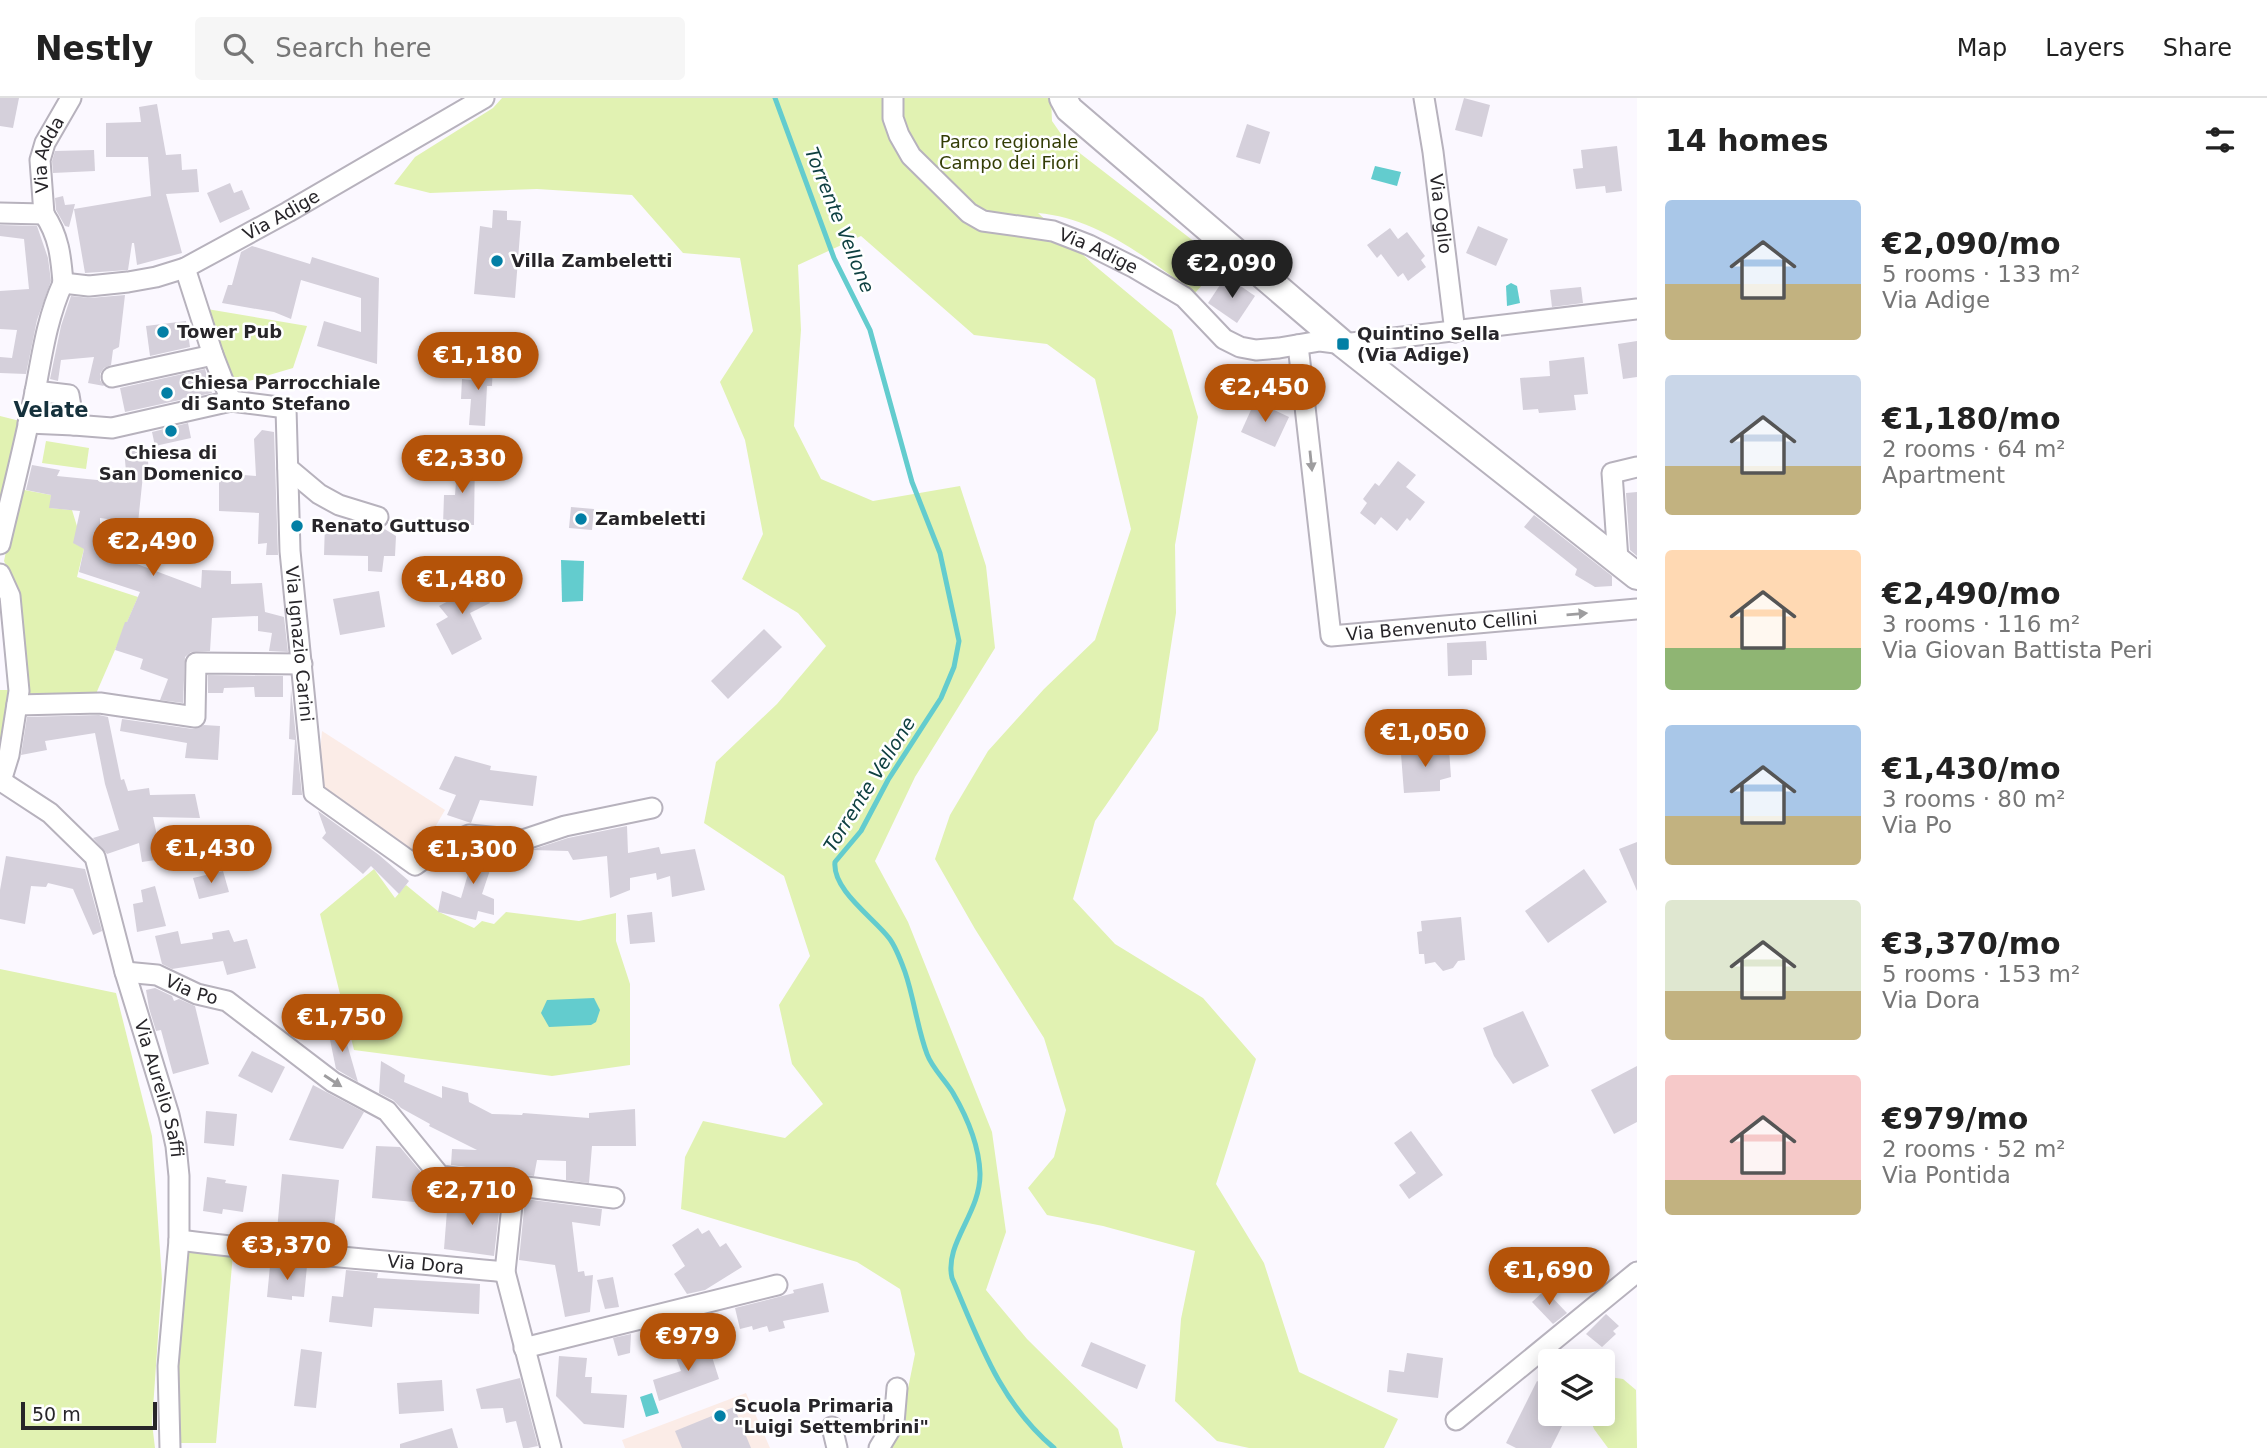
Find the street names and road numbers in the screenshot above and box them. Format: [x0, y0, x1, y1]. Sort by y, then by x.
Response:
street label: Via Adda [29, 112, 68, 194]
street label: Via Oglio [1426, 173, 1456, 255]
street label: Via Adige [239, 185, 323, 245]
street label: Via Adige [1056, 223, 1142, 278]
street label: Via Ignazio Carini [282, 565, 318, 723]
street label: Via Benvenuto Cellini [1345, 607, 1538, 645]
street label: Via Po [162, 970, 220, 1009]
street label: Via Aurelio Saffi [130, 1017, 188, 1158]
street label: Via Dora [387, 1250, 465, 1278]

